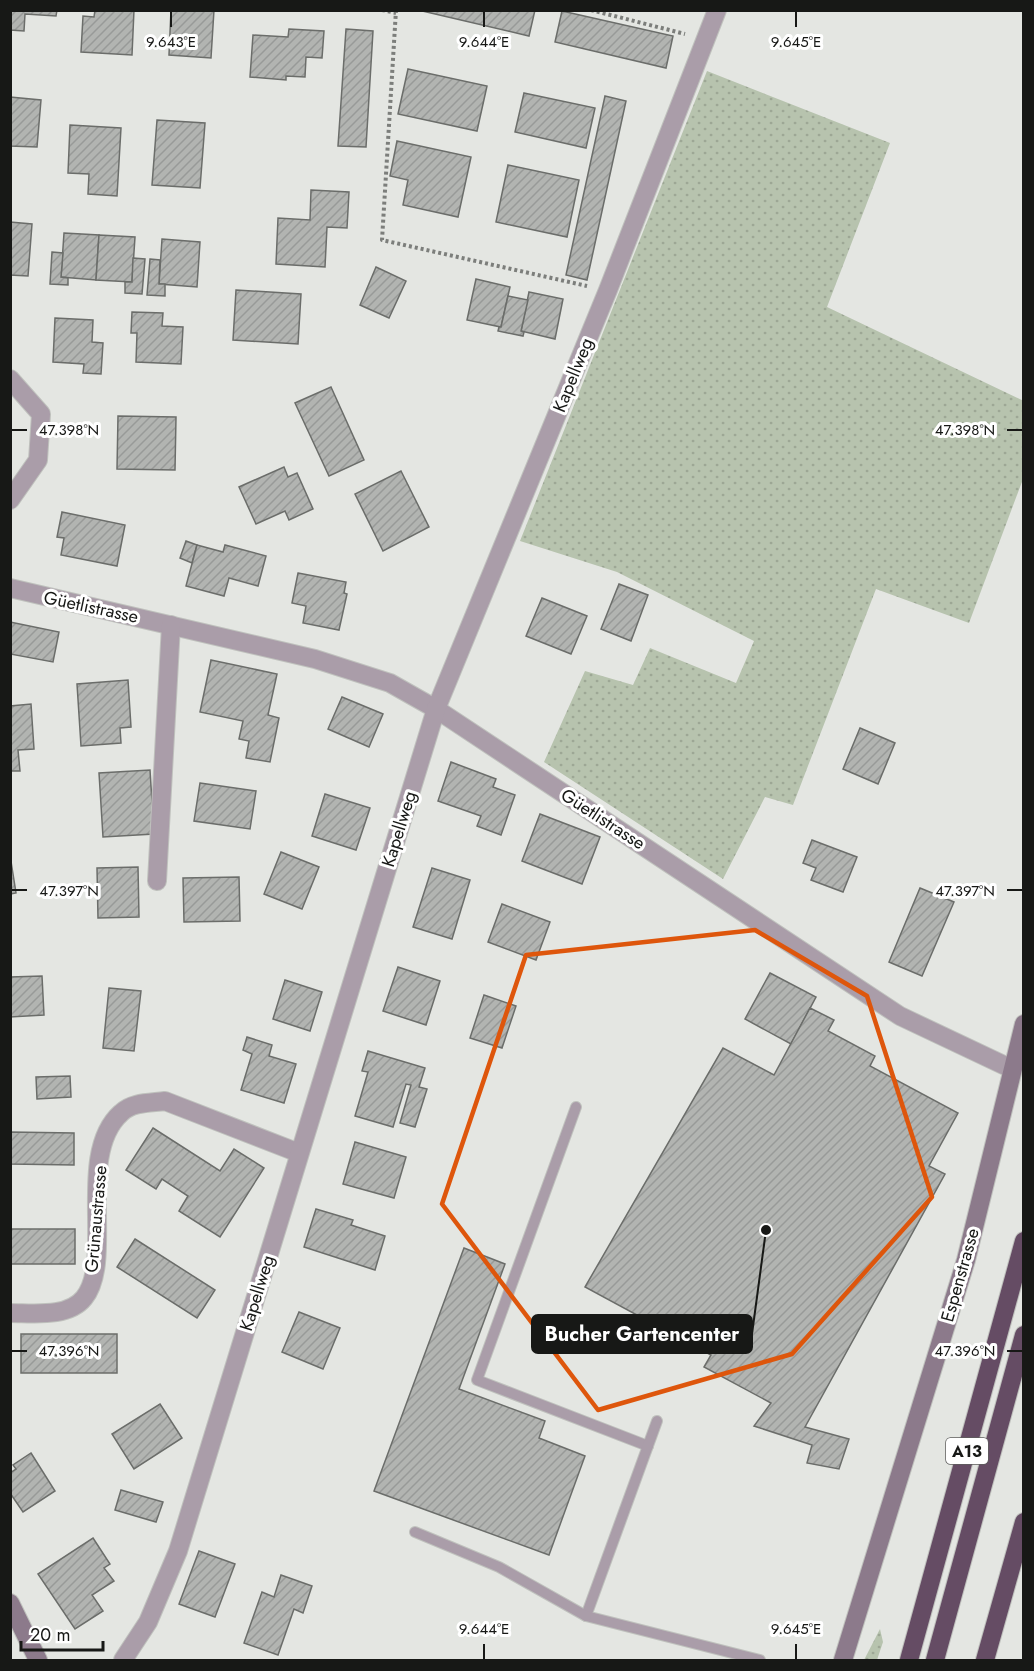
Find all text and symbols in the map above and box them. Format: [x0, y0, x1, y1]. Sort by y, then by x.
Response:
text: 9.643°E [146, 31, 196, 53]
text: 9.644°E [459, 31, 509, 53]
text: 9.645°E [771, 31, 821, 53]
street label: Kapellweg [546, 334, 600, 416]
text: 47.398°N [39, 419, 99, 441]
text: 47.398°N [935, 419, 995, 441]
street label: Güetlistrasse [41, 584, 141, 630]
street label: Güetlistrasse [556, 782, 650, 856]
street label: Kapellweg [375, 788, 423, 870]
text: 47.397°N [39, 880, 99, 902]
text: 47.397°N [935, 880, 995, 902]
street label: Grünaustrasse [78, 1164, 114, 1274]
street label: Espenstrasse [934, 1225, 986, 1325]
street label: Kapellweg [233, 1252, 281, 1334]
callout: Bucher Gartencenter [532, 1315, 752, 1353]
text: Bucher Gartencenter [544, 1320, 740, 1349]
text: 47.396°N [39, 1340, 99, 1362]
text: 47.396°N [935, 1340, 995, 1362]
road number: A13 [946, 1438, 988, 1464]
scale bar [21, 1614, 104, 1652]
text: 9.644°E [459, 1618, 509, 1640]
text: 9.645°E [771, 1618, 821, 1640]
text: 20 m [30, 1622, 70, 1648]

